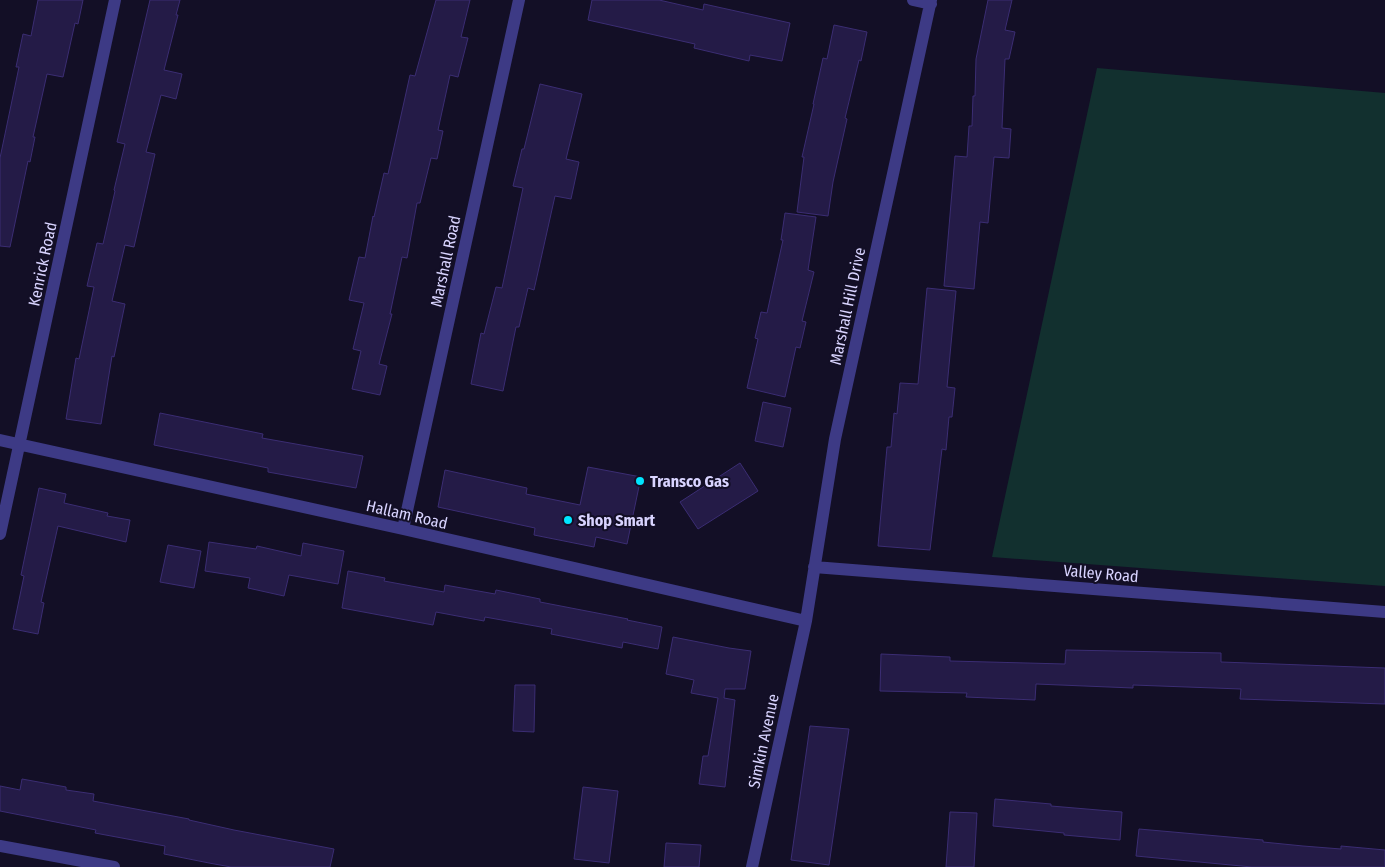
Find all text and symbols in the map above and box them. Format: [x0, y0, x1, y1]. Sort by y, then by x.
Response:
street label: Marshall Road [427, 214, 464, 309]
street label: Kenrick Road [24, 220, 61, 308]
street label: Marshall Hill Drive [826, 246, 869, 367]
place label: Transco Gas [650, 472, 729, 491]
marker: Transco Gas [634, 475, 646, 487]
street label: Hallam Road [364, 496, 449, 533]
place label: Shop Smart [578, 511, 656, 530]
marker: Shop Smart [562, 514, 574, 526]
street label: Valley Road [1063, 561, 1139, 586]
street label: Simkin Avenue [744, 692, 783, 790]

